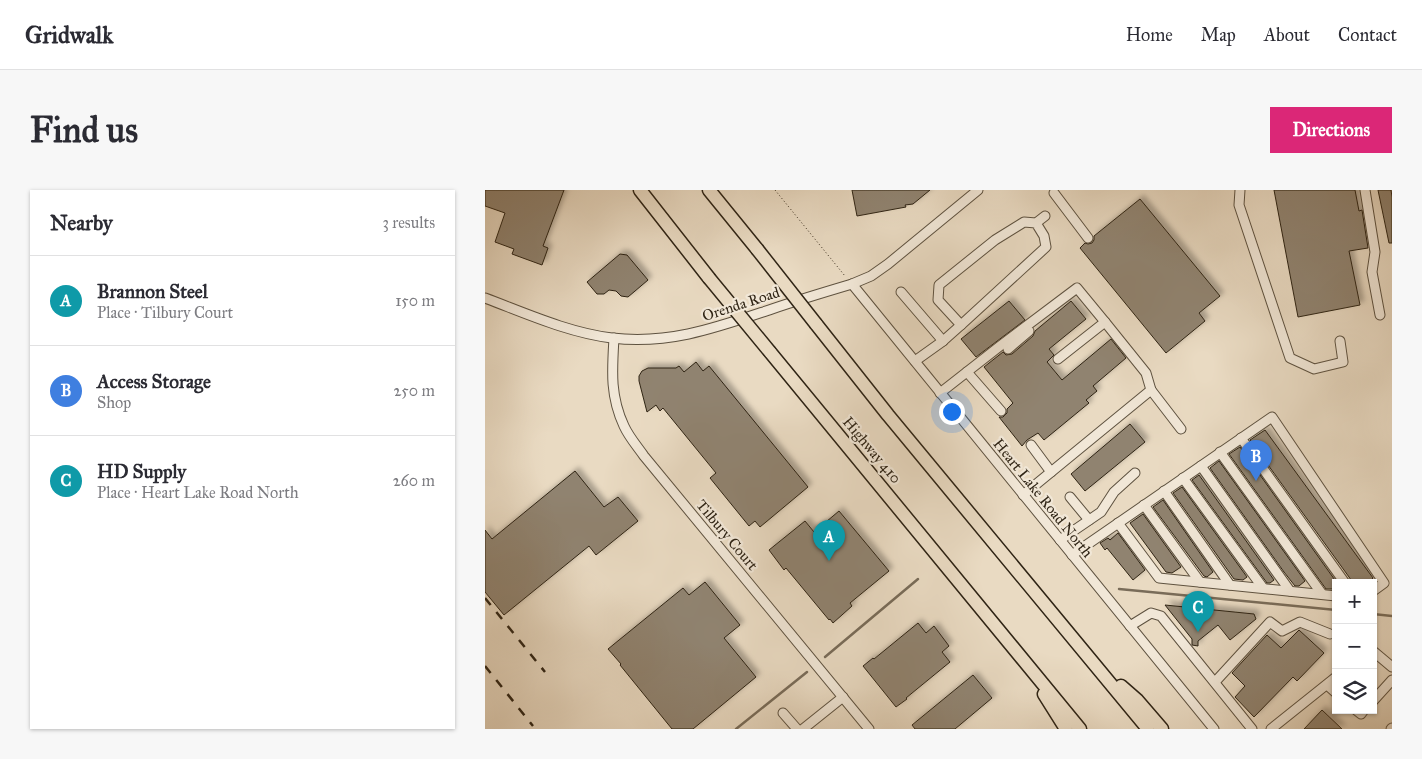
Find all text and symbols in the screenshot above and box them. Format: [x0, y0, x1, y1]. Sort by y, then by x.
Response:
text: Gridwalk [25, 20, 113, 50]
text: Home [1126, 24, 1173, 46]
text: Map [1201, 24, 1236, 46]
text: About [1264, 24, 1310, 46]
text: Contact [1338, 24, 1397, 46]
button: Directions [1270, 107, 1392, 153]
text: Find us [30, 109, 138, 152]
text: Nearby [50, 210, 113, 236]
text: 3 results [382, 213, 435, 232]
text: Brannon Steel [97, 280, 208, 303]
street label: Orenda Road [700, 283, 782, 325]
text: A [61, 291, 71, 310]
text: 150 m [395, 291, 435, 310]
text: Place · Tilbury Court [97, 303, 233, 322]
text: Access Storage [97, 370, 211, 393]
text: B [61, 381, 71, 400]
text: 250 m [394, 381, 435, 400]
text: Shop [97, 393, 131, 412]
your location [939, 399, 965, 425]
street label: Highway 410 [839, 413, 905, 487]
street label: Heart Lake Road North [989, 435, 1097, 562]
pin: B [1240, 440, 1272, 481]
text: HD Supply [97, 460, 186, 483]
text: C [61, 471, 71, 490]
text: 260 m [393, 471, 435, 490]
text: Place · Heart Lake Road North [97, 483, 299, 502]
street label: Tilbury Court [692, 496, 762, 574]
pin: A [813, 520, 845, 561]
map controls [1332, 579, 1377, 714]
button: + [1332, 579, 1377, 624]
pin: C [1182, 591, 1214, 632]
button: − [1332, 624, 1377, 669]
button: layers [1332, 669, 1377, 714]

